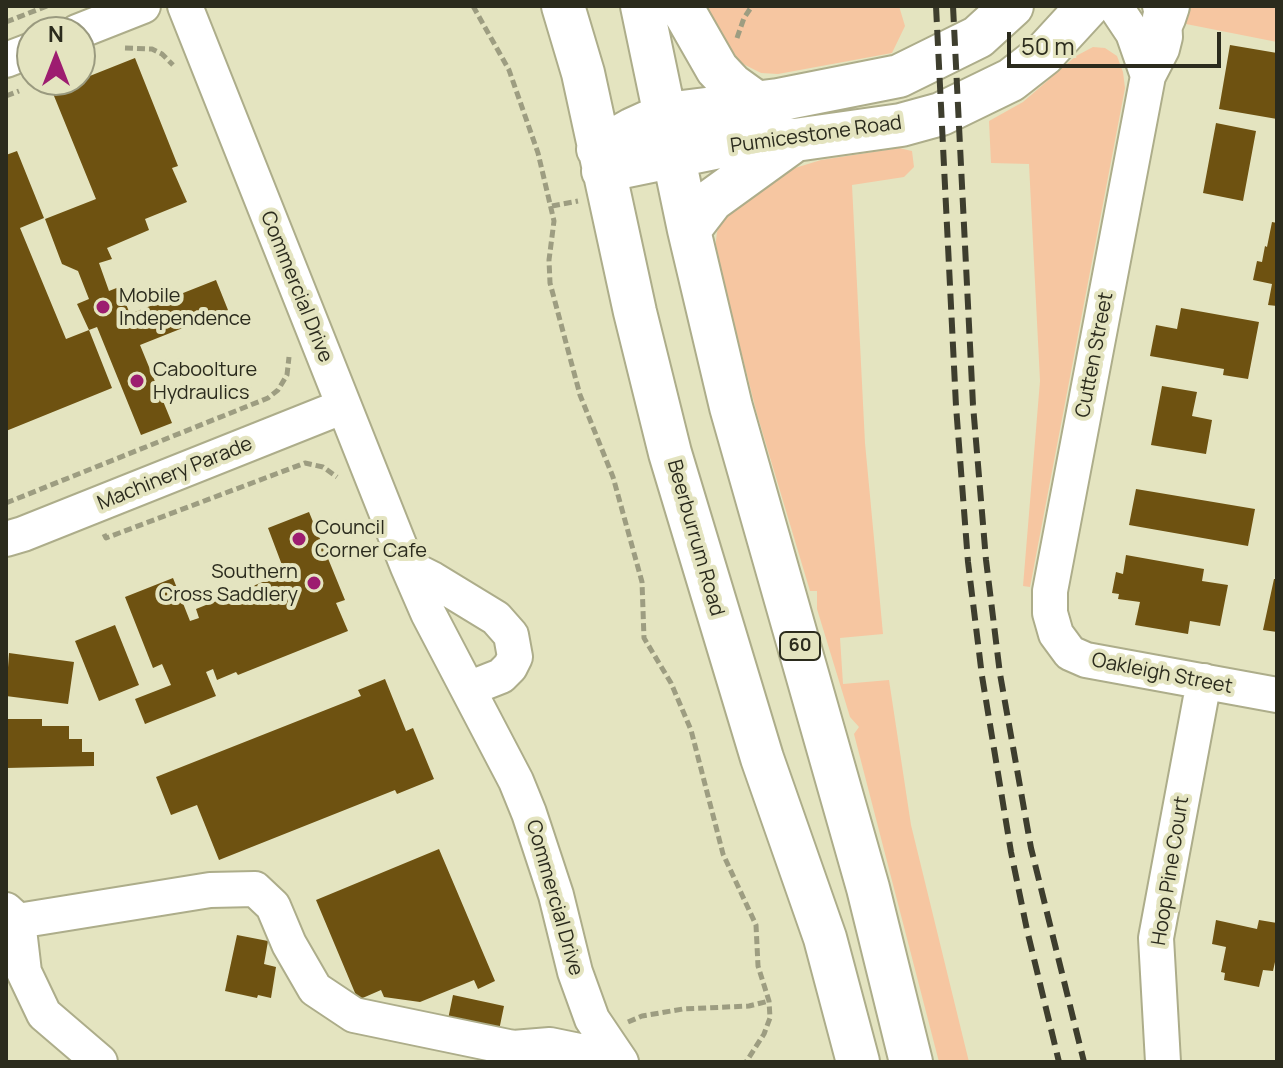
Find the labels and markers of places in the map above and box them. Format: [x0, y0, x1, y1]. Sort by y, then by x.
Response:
place label: Mobile Independence [119, 284, 251, 331]
marker: Mobile Independence [94, 298, 112, 316]
place label: Caboolture Hydraulics [153, 358, 257, 405]
marker: Caboolture Hydraulics [128, 372, 146, 390]
place label: Council Corner Cafe [315, 516, 427, 563]
marker: Council Corner Cafe [290, 530, 308, 548]
place label: Southern Cross Saddlery [159, 560, 298, 607]
marker: Southern Cross Saddlery [305, 574, 323, 592]

